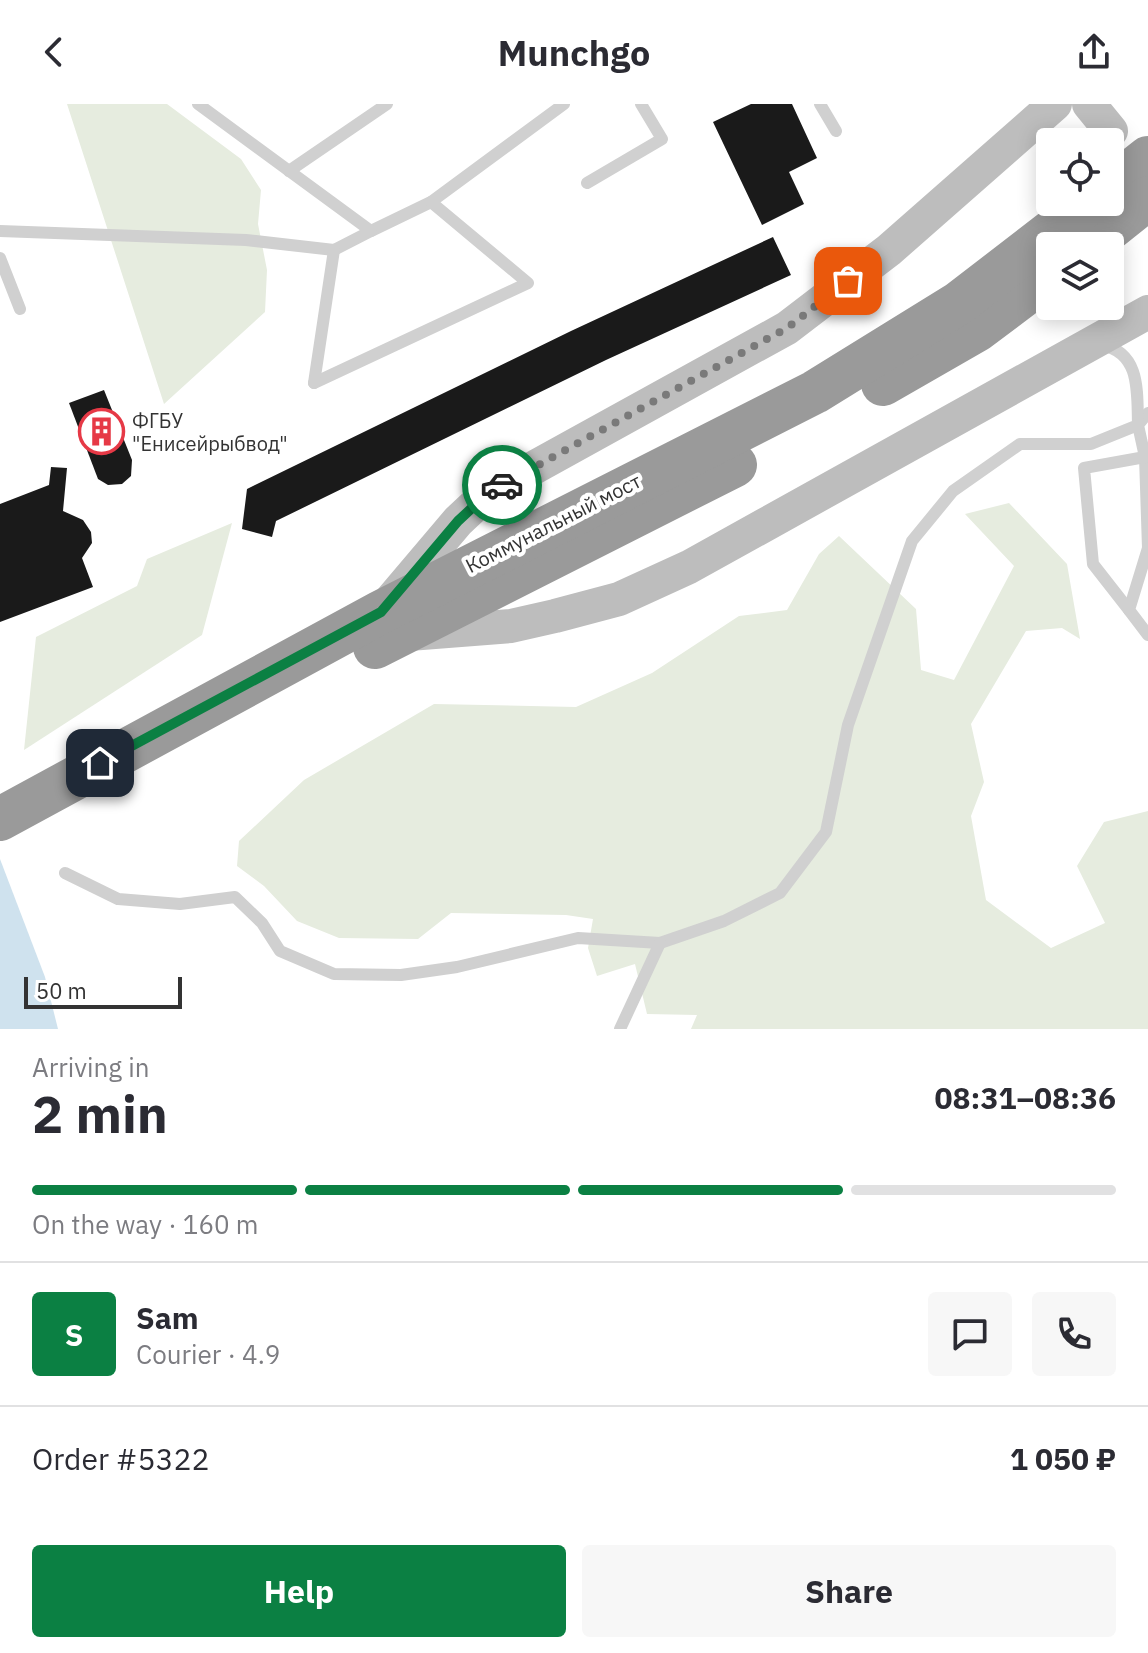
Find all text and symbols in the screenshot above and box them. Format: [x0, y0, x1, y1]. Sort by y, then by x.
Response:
text: Munchgo [498, 29, 650, 76]
icon: back [32, 30, 76, 74]
icon: share [1072, 30, 1116, 74]
map controls [1036, 128, 1124, 320]
button: locate [1036, 128, 1124, 216]
button: layers [1036, 232, 1124, 320]
pin [814, 247, 882, 315]
icon: bag [826, 259, 870, 303]
place label: ФГБУ "Енисейрыбвод" [132, 407, 288, 457]
building icon: ФГБУ "Енисейрыбвод" [77, 408, 125, 456]
courier [462, 445, 542, 525]
icon: car [480, 463, 524, 507]
street label: Коммунальный мост [461, 467, 646, 579]
pin [66, 729, 134, 797]
icon: home [78, 741, 122, 785]
scale bar [24, 973, 182, 1009]
text: 50 m [36, 976, 87, 1005]
text: Arriving in [32, 1050, 149, 1084]
text: 08:31–08:36 [935, 1078, 1116, 1117]
text: 2 min [32, 1080, 168, 1147]
text: On the way · 160 m [32, 1207, 258, 1241]
button: chat [928, 1292, 1012, 1376]
button: phone [1032, 1292, 1116, 1376]
text: Sam [136, 1298, 199, 1337]
text: S [65, 1315, 83, 1354]
text: Courier · 4.9 [136, 1337, 280, 1371]
text: Order #5322 [32, 1439, 209, 1478]
text: 1 050 ₽ [1010, 1439, 1116, 1478]
button: Help [32, 1545, 566, 1637]
button: Share [582, 1545, 1116, 1637]

